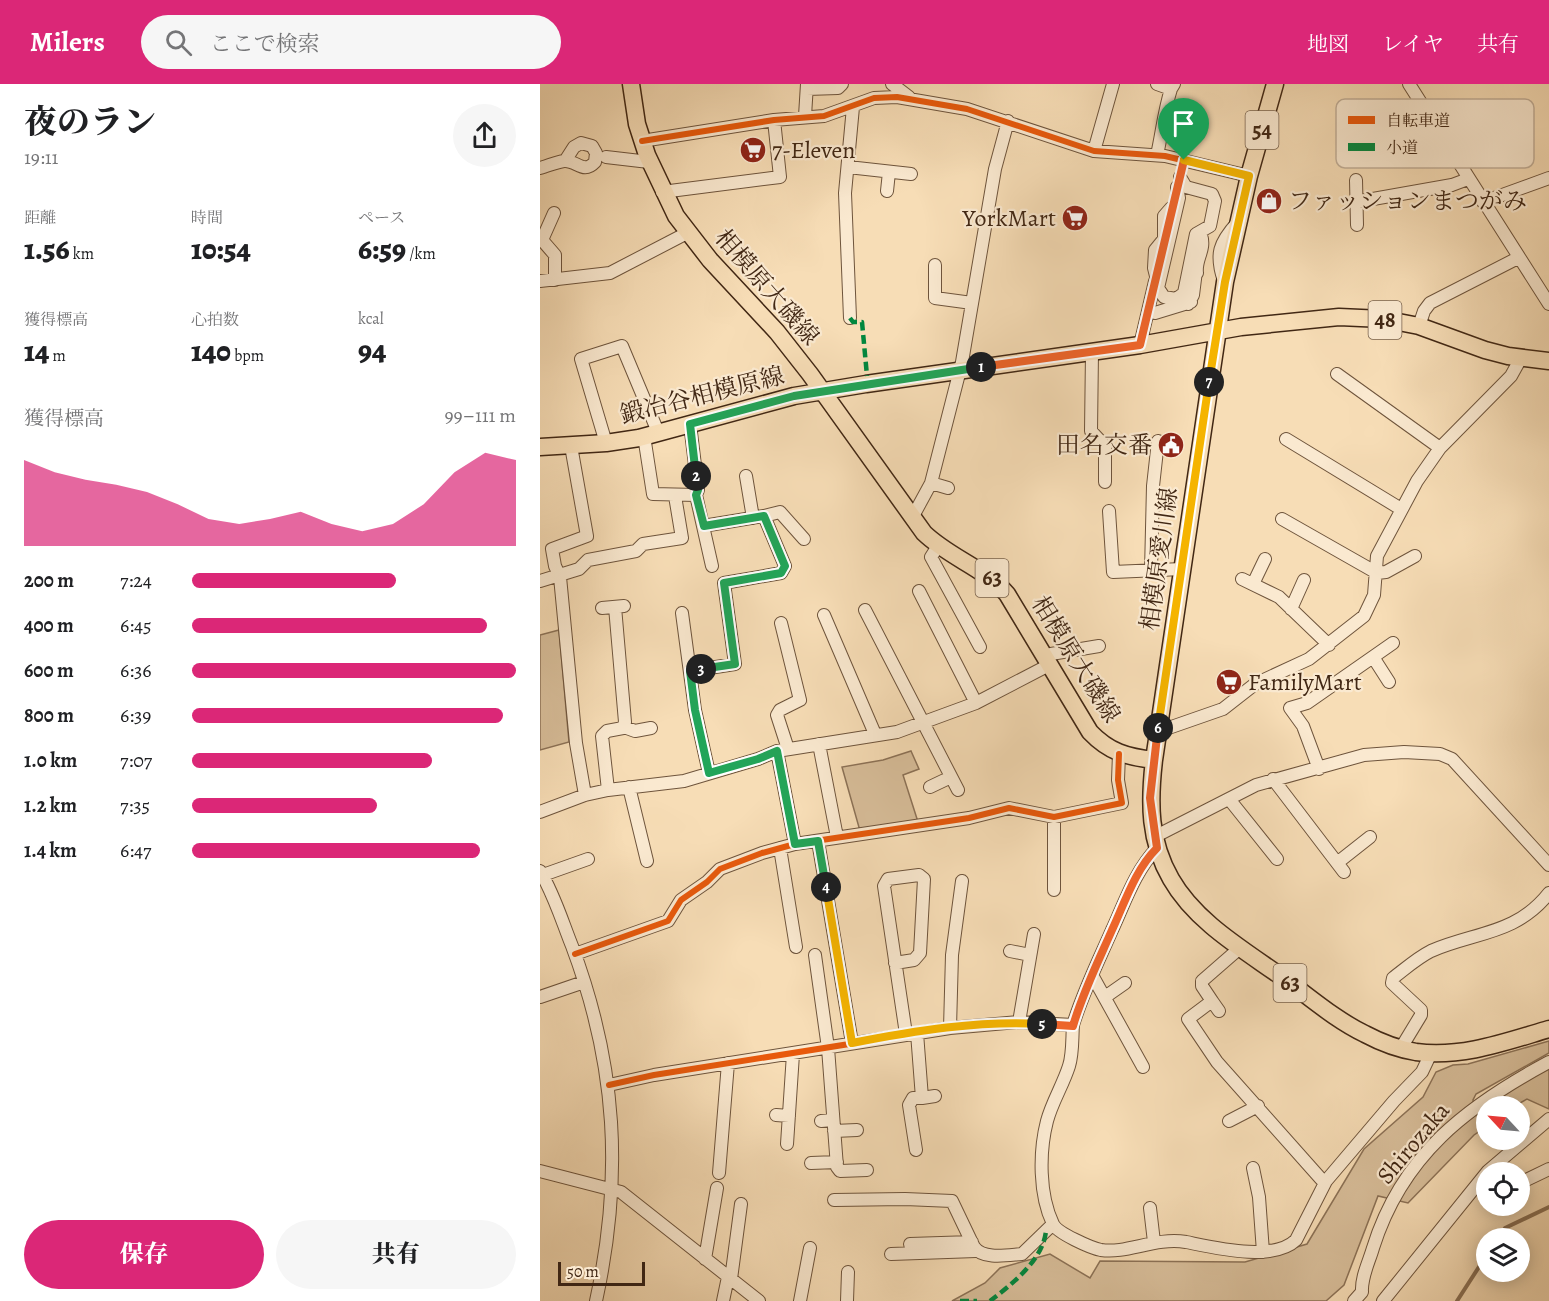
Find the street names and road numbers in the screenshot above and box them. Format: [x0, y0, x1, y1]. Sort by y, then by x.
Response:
road number: 54 [1246, 111, 1278, 149]
street label: 相模原大磯線 [708, 222, 826, 352]
road number: 48 [1368, 301, 1402, 339]
street label: 鍛冶谷相模原線 [617, 359, 787, 431]
street label: 相模原愛川線 [1133, 485, 1185, 633]
road number: 63 [976, 559, 1008, 597]
street label: 相模原大磯線 [1024, 589, 1128, 729]
road number: 63 [1274, 964, 1306, 1002]
street label: Shirozaka [1369, 1095, 1457, 1191]

